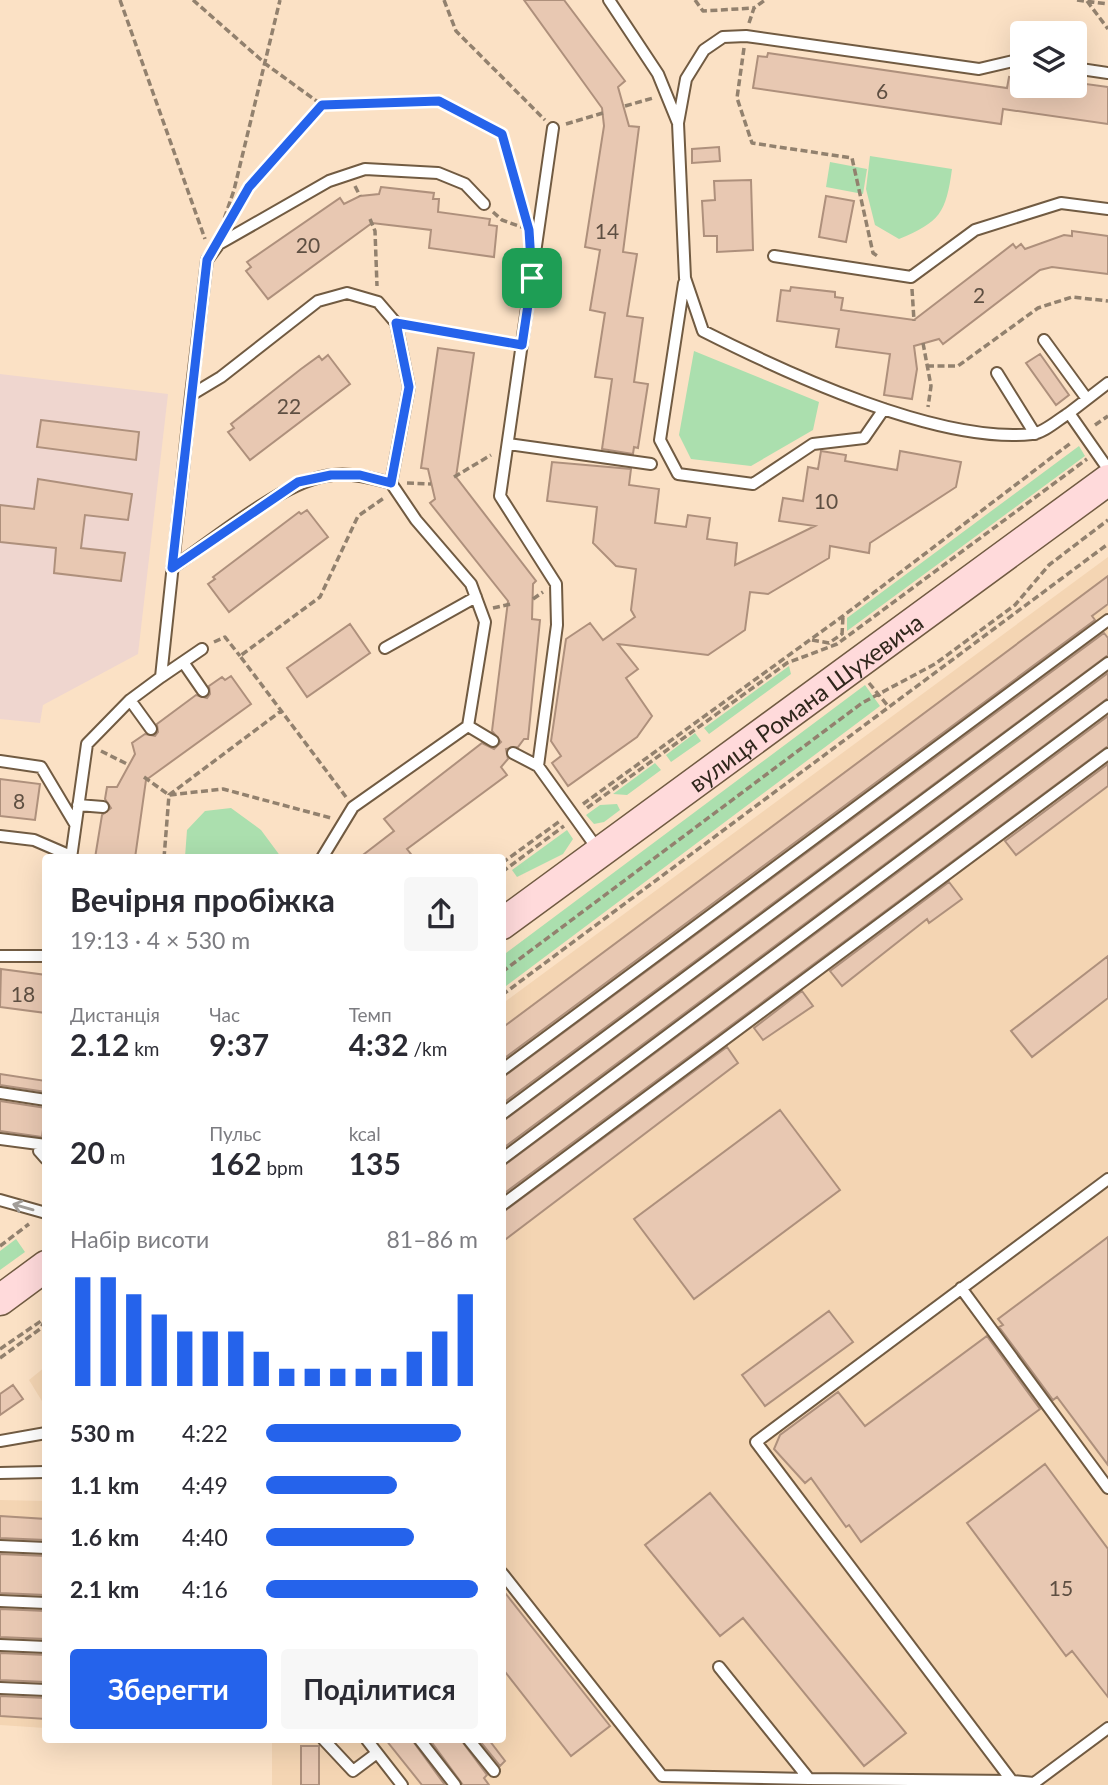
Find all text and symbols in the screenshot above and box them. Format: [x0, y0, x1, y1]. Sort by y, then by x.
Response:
map controls [1010, 21, 1087, 98]
button: layers [1010, 21, 1087, 98]
house number: 6 [876, 78, 888, 103]
house number: 14 [595, 218, 619, 243]
house number: 20 [296, 232, 320, 257]
pin [502, 248, 562, 308]
icon: arrive [513, 259, 551, 297]
house number: 2 [973, 282, 985, 307]
house number: 22 [277, 393, 301, 418]
house number: 10 [814, 488, 838, 513]
street label: вулиця Романа Шухевича [682, 606, 928, 797]
house number: 8 [13, 788, 25, 813]
button: share [404, 877, 478, 951]
text: Вечірня пробіжка [70, 880, 335, 919]
text: 19:13 · 4 × 530 m [70, 926, 250, 954]
house number: 18 [11, 981, 35, 1006]
text: Дистанція [70, 1003, 160, 1026]
text: Час [209, 1003, 240, 1026]
text: Темп [349, 1003, 392, 1026]
text: 2.12 [70, 1026, 129, 1062]
text: 9:37 [209, 1026, 269, 1062]
text: 4:32 [349, 1026, 409, 1062]
text: km [129, 1037, 159, 1060]
text: /km [409, 1037, 447, 1060]
text: Пульс [209, 1122, 261, 1145]
text: kcal [349, 1122, 381, 1145]
text: 20 [70, 1134, 105, 1170]
text: m [105, 1145, 125, 1168]
text: 162 [209, 1145, 262, 1181]
text: 135 [349, 1145, 401, 1181]
text: bpm [262, 1156, 303, 1179]
one-way arrow [12, 1199, 34, 1212]
text: Набір висоти [70, 1225, 209, 1253]
text: 81–86 m [386, 1225, 478, 1253]
text: 530 m [70, 1419, 135, 1447]
text: 4:22 [182, 1419, 228, 1447]
text: 1.1 km [70, 1471, 139, 1499]
text: 4:49 [182, 1471, 228, 1499]
text: 1.6 km [70, 1523, 139, 1551]
text: 4:40 [182, 1523, 228, 1551]
text: 2.1 km [70, 1575, 139, 1603]
text: 4:16 [182, 1575, 228, 1603]
house number: 15 [1049, 1575, 1073, 1600]
button: Зберегти [70, 1649, 267, 1729]
button: Поділитися [281, 1649, 478, 1729]

